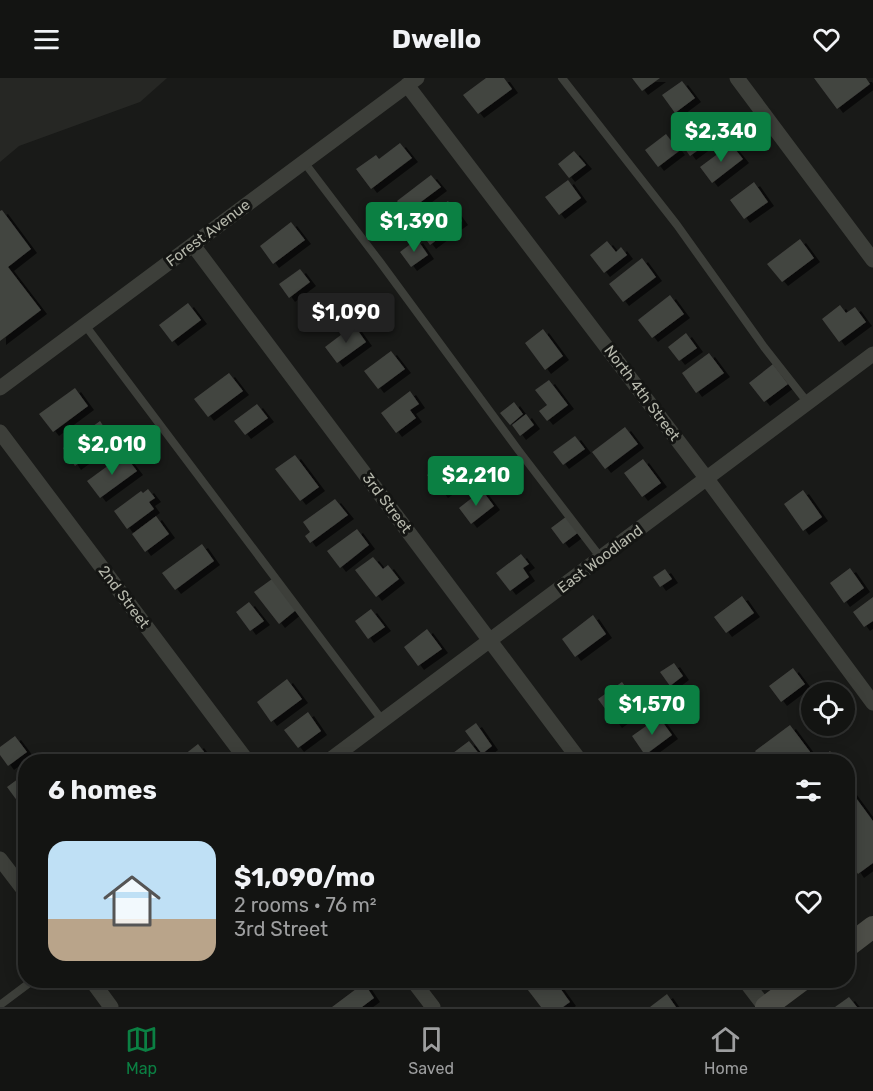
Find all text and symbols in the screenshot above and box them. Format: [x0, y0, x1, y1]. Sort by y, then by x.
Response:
icon: menu [30, 23, 63, 56]
text: Dwello [392, 23, 481, 55]
icon: heart [810, 23, 843, 56]
pin: $2,340 [672, 112, 770, 163]
text: $2,340 [685, 119, 757, 143]
street label: Forest Avenue [162, 196, 254, 270]
pin: $1,390 [365, 202, 463, 253]
text: $1,390 [380, 209, 448, 233]
pin: $1,090 [297, 293, 395, 344]
text: $1,090 [312, 300, 380, 324]
street label: North 4th Street [600, 342, 684, 444]
pin: $2,010 [63, 425, 161, 476]
text: $2,010 [78, 432, 146, 456]
pin: $2,210 [427, 456, 525, 507]
text: $2,210 [442, 463, 510, 487]
street label: 3rd Street [359, 469, 415, 537]
street label: East Woodland [554, 521, 646, 597]
street label: 2nd Street [95, 562, 153, 632]
map controls [801, 682, 855, 736]
button: locate [801, 682, 855, 736]
pin: $1,570 [603, 685, 701, 736]
text: $1,570 [619, 692, 685, 716]
icon: filters [792, 774, 825, 807]
text: 6 homes [48, 775, 157, 806]
text: $1,090/mo [234, 862, 375, 893]
icon: home [96, 865, 168, 937]
icon: heart [792, 885, 825, 918]
text: 2 rooms · 76 m² [234, 893, 377, 917]
text: 3rd Street [234, 917, 328, 941]
tab: Map [125, 1023, 158, 1078]
tab: Saved [408, 1023, 454, 1078]
tab: Home [704, 1023, 748, 1078]

